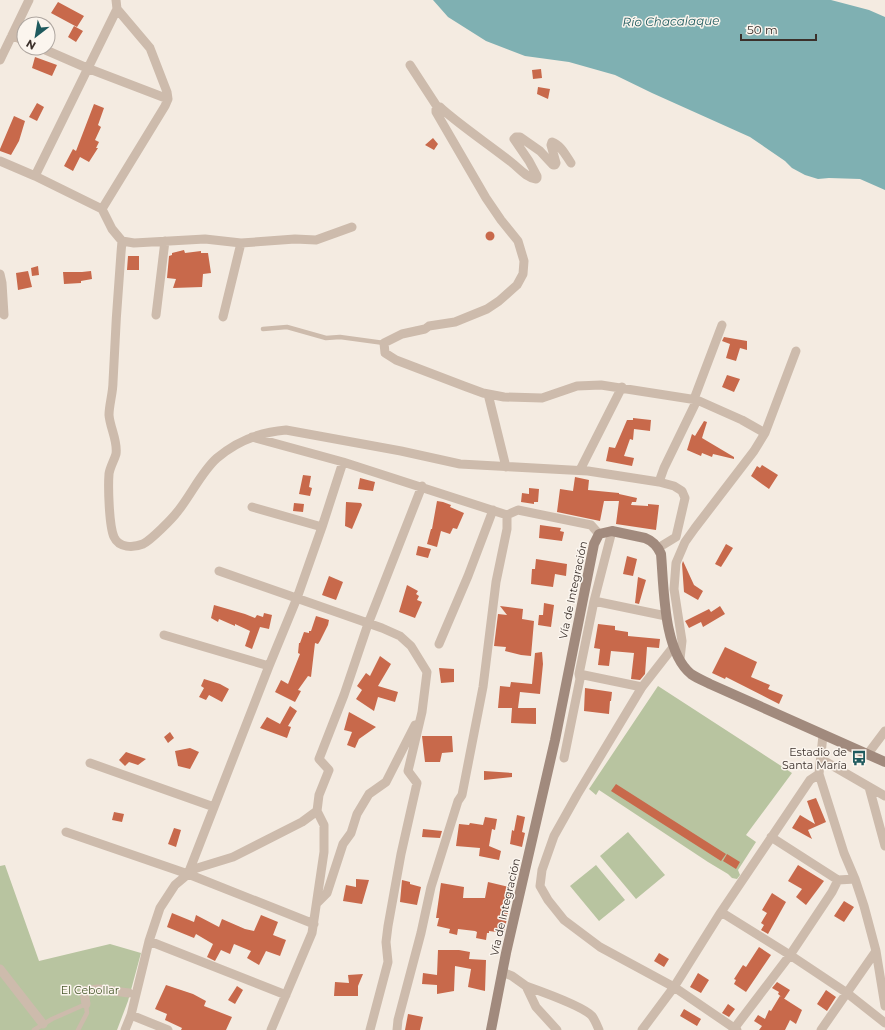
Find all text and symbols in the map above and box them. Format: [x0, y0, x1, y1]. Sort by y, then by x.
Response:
water label: Río Chacalaque [622, 13, 720, 29]
north arrow [16, 16, 56, 56]
scale bar [741, 16, 816, 42]
text: 50 m [747, 22, 778, 37]
text: N [23, 36, 38, 53]
street label: Vía de Integración [556, 540, 590, 640]
place label: Estadio de Santa María [782, 745, 847, 772]
bus stop icon: Estadio de Santa María [850, 749, 868, 767]
street label: Vía de Integración [487, 857, 523, 957]
park label: El Cebollar [61, 983, 119, 997]

